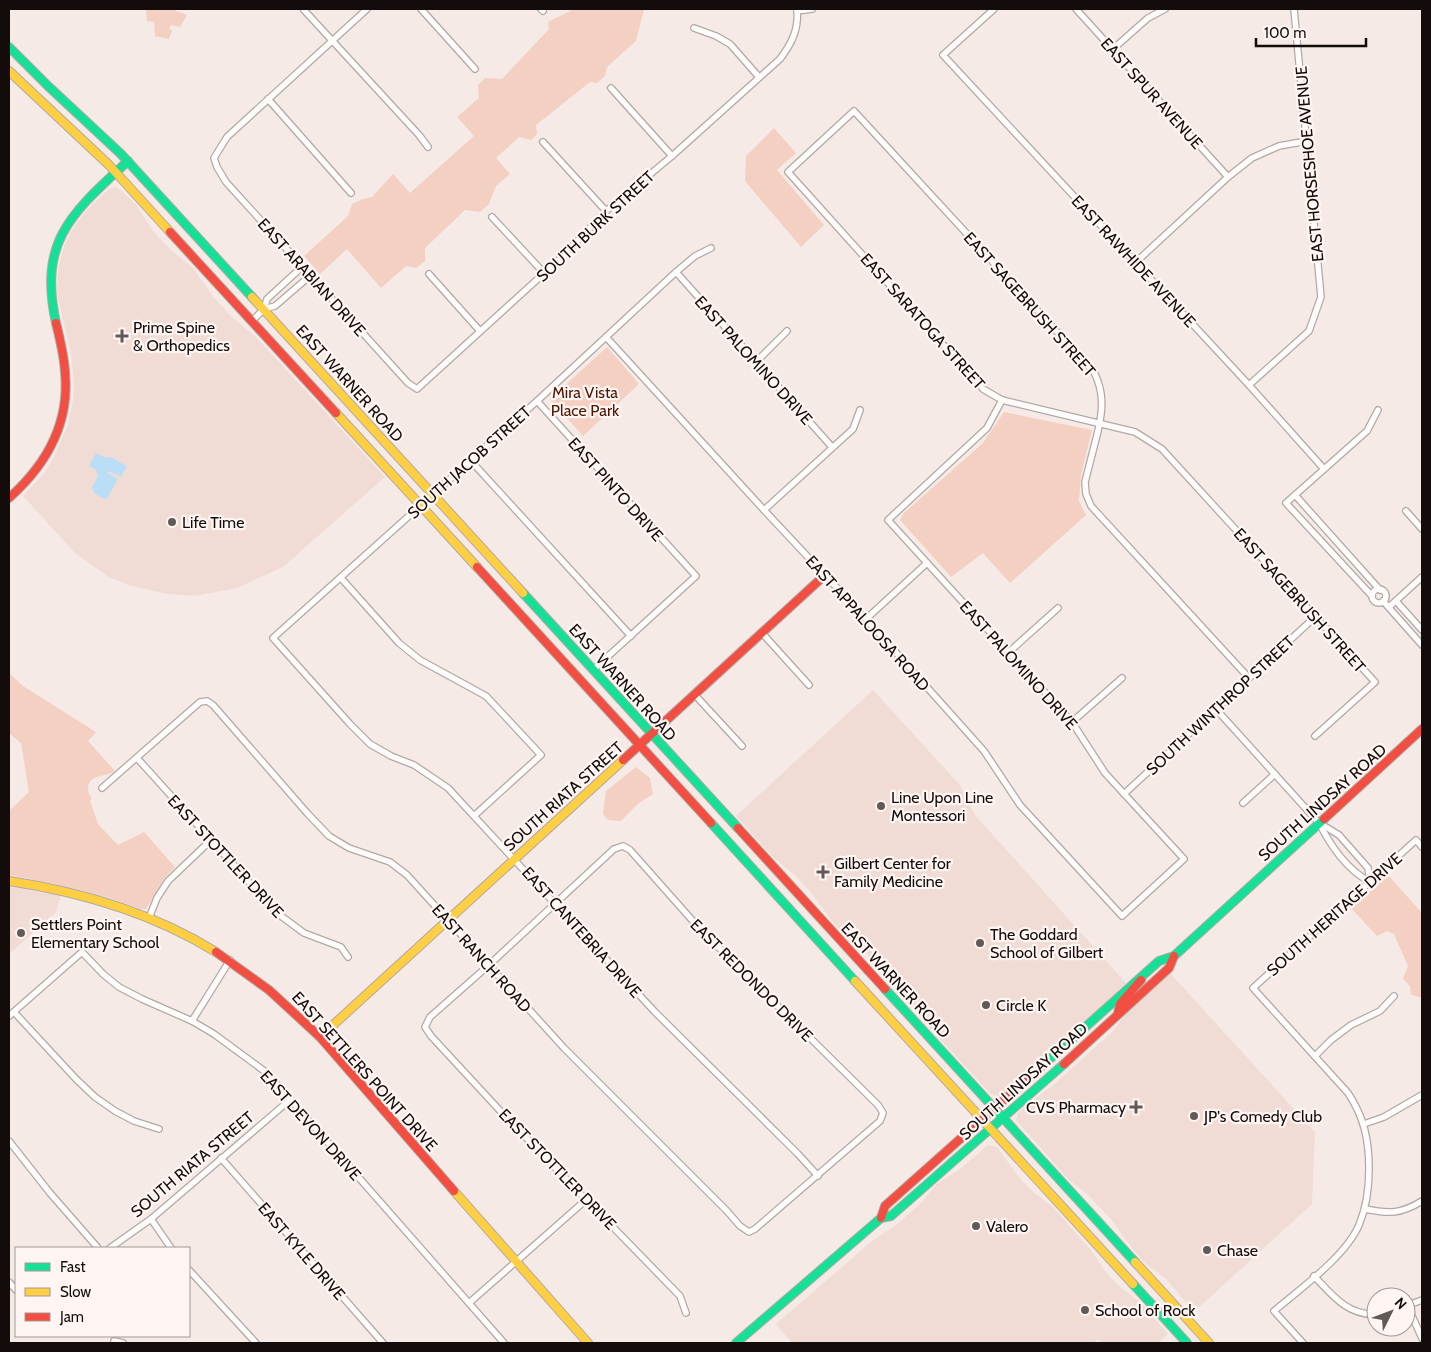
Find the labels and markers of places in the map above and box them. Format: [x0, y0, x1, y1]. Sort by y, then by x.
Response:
place label: Prime Spine & Orthopedics [133, 318, 230, 355]
marker: Prime Spine & Orthopedics [115, 329, 129, 343]
place label: Life Time [182, 513, 244, 532]
marker: Life Time [166, 516, 178, 528]
place label: Line Upon Line Montessori [891, 788, 993, 825]
marker: Line Upon Line Montessori [875, 800, 887, 812]
place label: Gilbert Center for Family Medicine [834, 854, 952, 891]
marker: Gilbert Center for Family Medicine [816, 865, 830, 879]
place label: Settlers Point Elementary School [31, 915, 159, 952]
place label: The Goddard School of Gilbert [990, 925, 1104, 962]
marker: Settlers Point Elementary School [15, 927, 27, 939]
marker: The Goddard School of Gilbert [974, 937, 986, 949]
place label: Circle K [996, 996, 1046, 1015]
marker: Circle K [980, 999, 992, 1011]
place label: CVS Pharmacy [1026, 1098, 1126, 1117]
marker: CVS Pharmacy [1130, 1101, 1142, 1113]
place label: JP's Comedy Club [1203, 1107, 1322, 1126]
marker: JP's Comedy Club [1188, 1110, 1200, 1122]
place label: Valero [986, 1217, 1029, 1236]
marker: Valero [970, 1220, 982, 1232]
place label: Chase [1217, 1241, 1258, 1260]
marker: Chase [1201, 1244, 1213, 1256]
place label: School of Rock [1095, 1301, 1196, 1320]
marker: School of Rock [1079, 1304, 1091, 1316]

